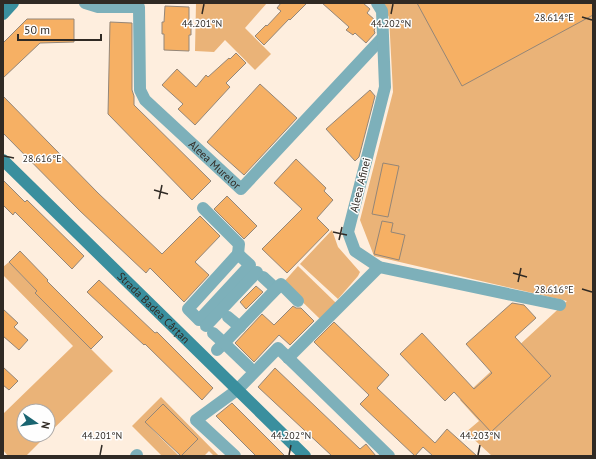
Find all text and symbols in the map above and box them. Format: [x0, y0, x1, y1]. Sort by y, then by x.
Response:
text: 28.614°E [535, 11, 574, 24]
scale bar [18, 16, 101, 42]
text: 44.201°N [182, 17, 222, 30]
text: 44.202°N [371, 17, 411, 30]
text: 50 m [24, 22, 50, 37]
street label: Aleea Murelor [186, 137, 244, 192]
text: 28.616°E [23, 152, 62, 165]
street label: Aleea Afinei [346, 156, 374, 214]
street label: Strada Badea Cârțan [115, 269, 193, 346]
text: 28.616°E [535, 283, 574, 296]
north arrow [16, 403, 56, 443]
text: N [38, 420, 53, 430]
text: 44.201°N [82, 429, 122, 442]
text: 44.202°N [271, 429, 311, 442]
text: 44.203°N [460, 429, 500, 442]

